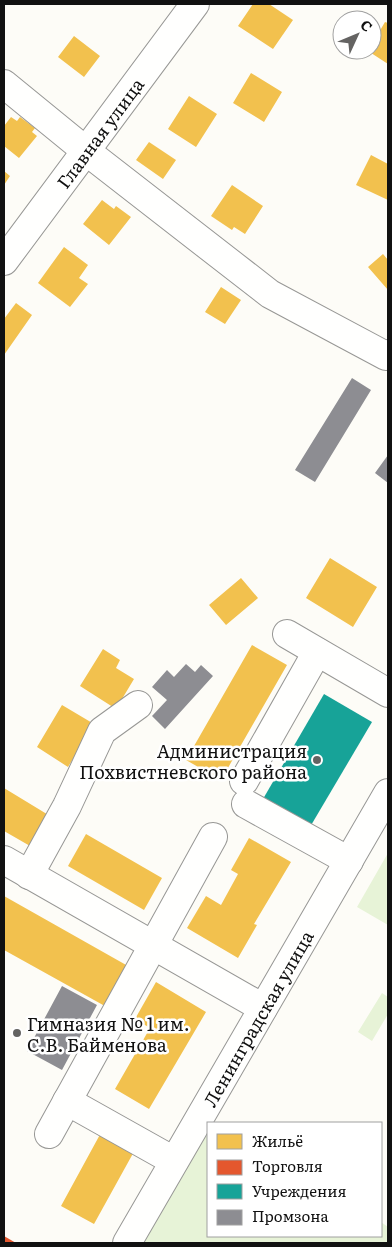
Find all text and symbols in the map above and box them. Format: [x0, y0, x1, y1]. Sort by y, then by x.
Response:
north arrow [332, 10, 382, 60]
text: С [356, 15, 378, 36]
street label: Главная улица [49, 71, 150, 194]
place label: Администрация Похвистневского района [79, 737, 307, 785]
marker: Администрация Похвистневского района [311, 754, 323, 766]
street label: Ленинградская улица [196, 925, 319, 1111]
place label: Гимназия № 1 им. С.В. Байменова [27, 1010, 190, 1058]
marker: Гимназия № 1 им. С.В. Байменова [11, 1027, 23, 1039]
legend [207, 1122, 382, 1237]
text: Жильё [252, 1129, 303, 1152]
text: Торговля [252, 1154, 323, 1177]
text: Учреждения [252, 1179, 347, 1202]
text: Промзона [252, 1204, 330, 1227]

